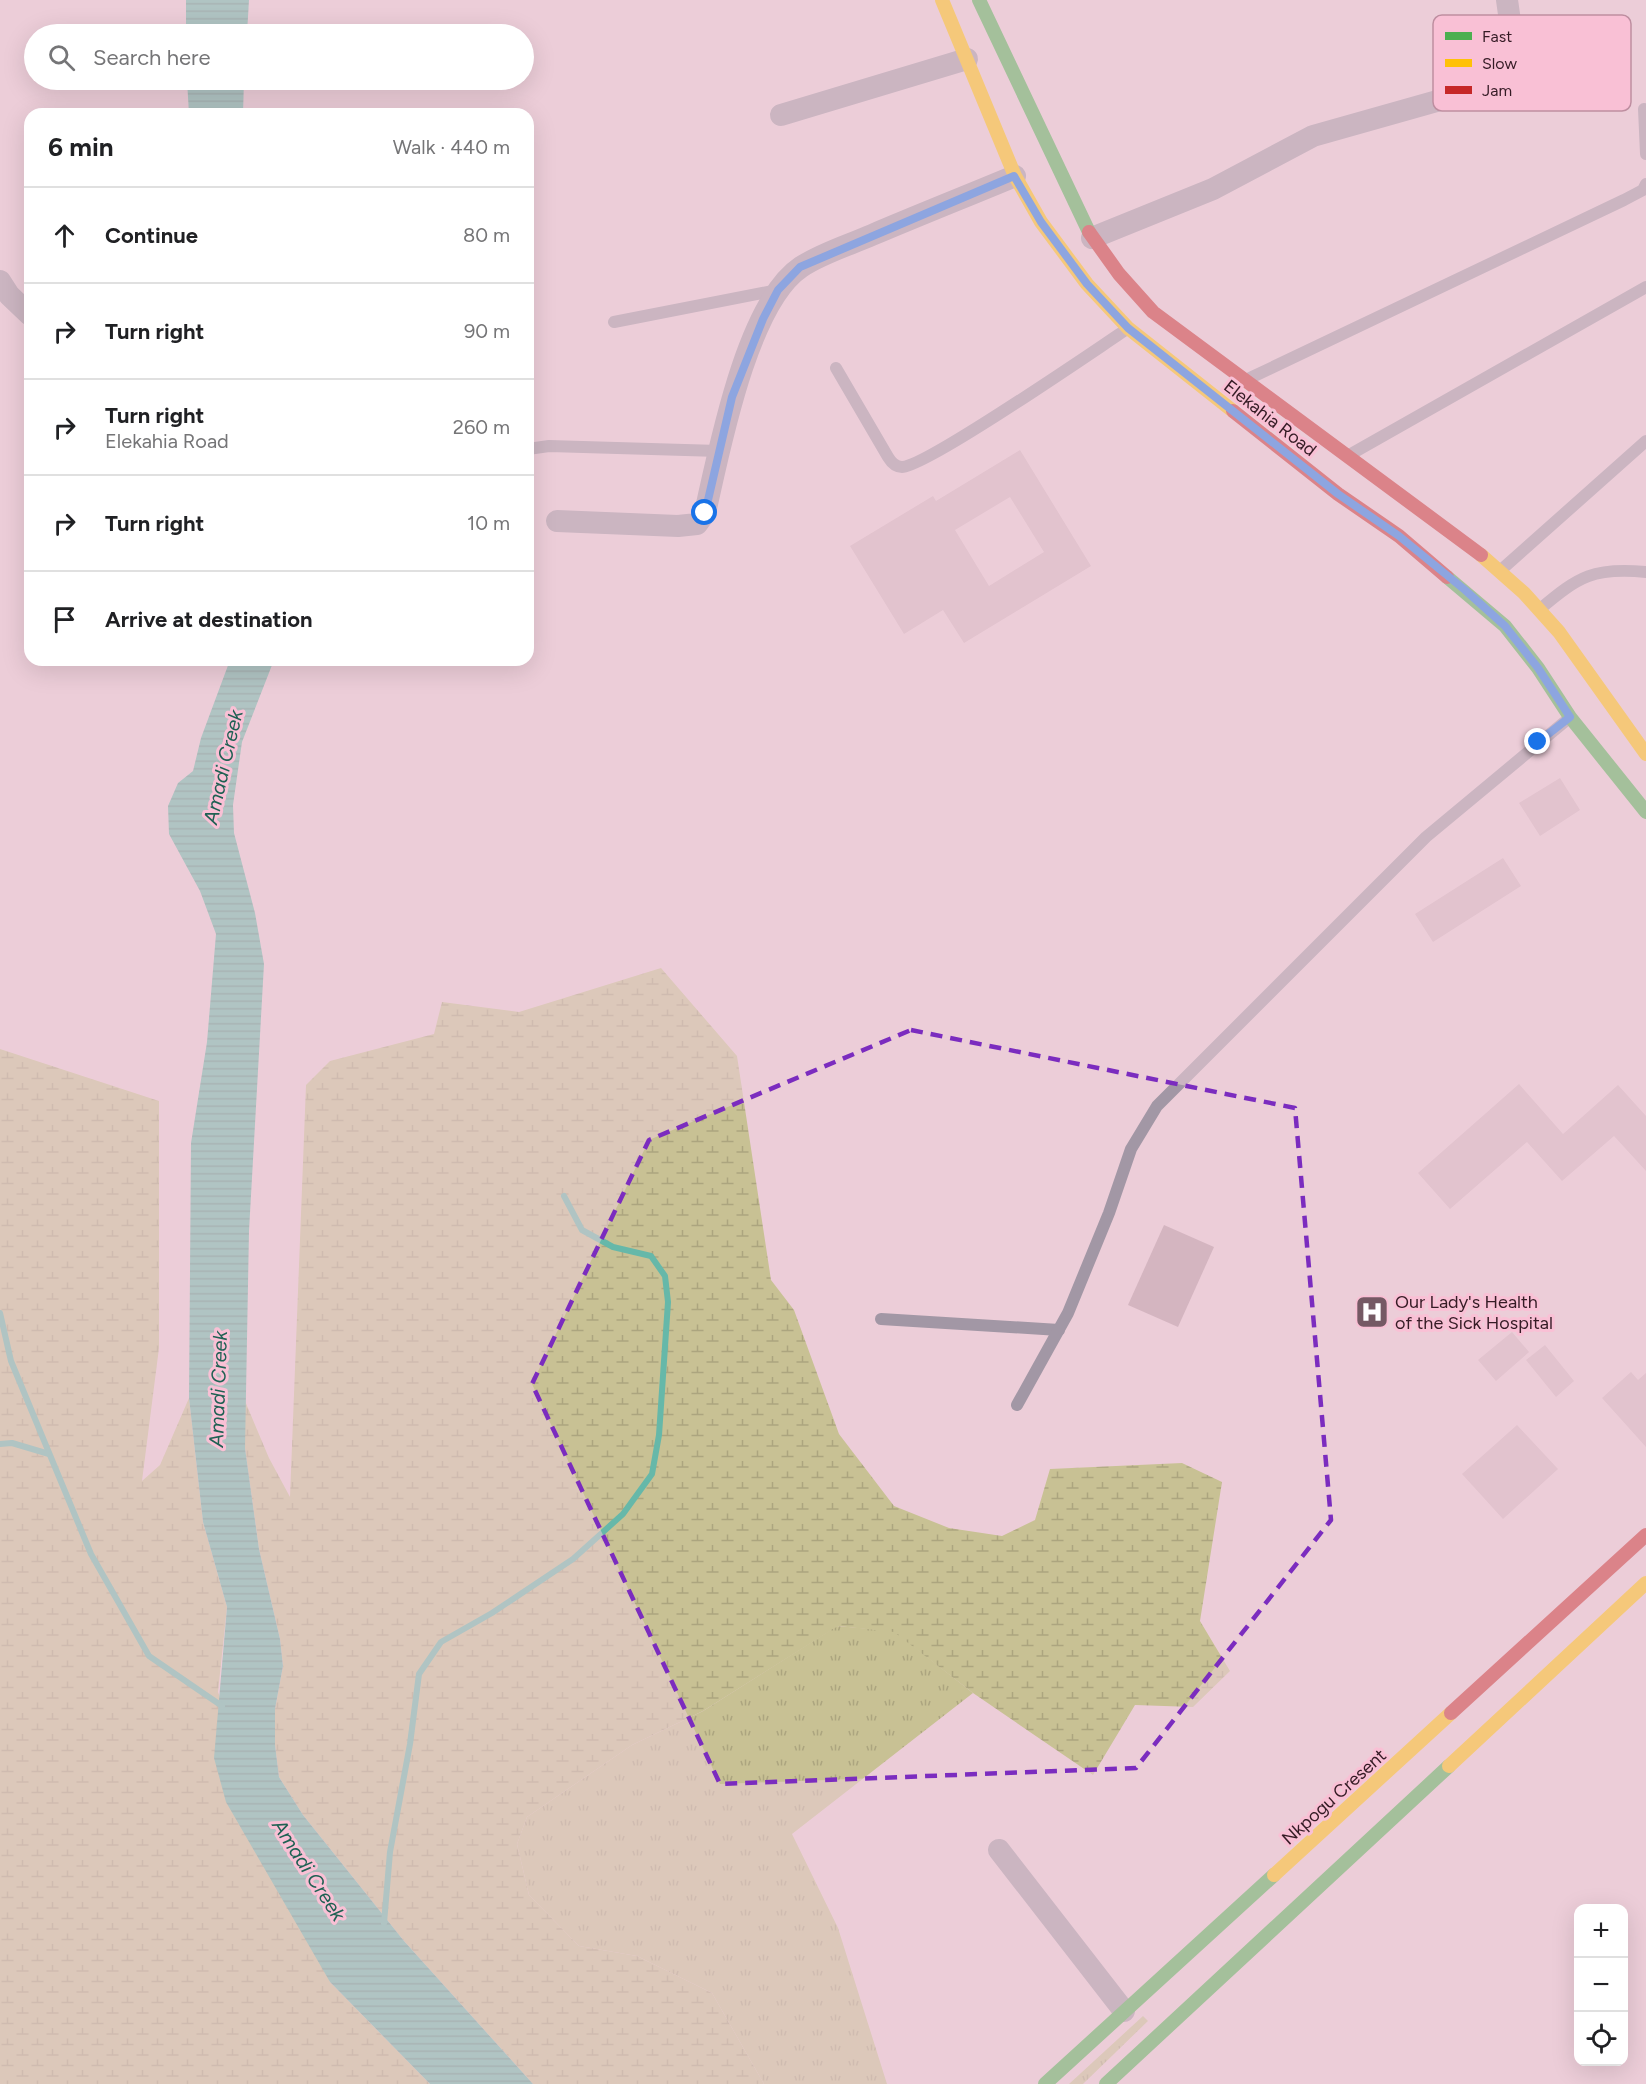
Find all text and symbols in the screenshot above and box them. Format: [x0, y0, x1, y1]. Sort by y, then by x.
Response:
legend [1433, 15, 1631, 111]
search box [24, 24, 534, 90]
text: Fast [1482, 27, 1512, 46]
icon: search [45, 41, 78, 74]
text: Search here [93, 44, 211, 71]
text: Slow [1482, 54, 1517, 73]
text: Jam [1482, 81, 1512, 100]
text: 6 min [48, 131, 114, 163]
text: Walk · 440 m [393, 135, 510, 159]
icon: ahead [48, 219, 81, 252]
text: Continue [105, 222, 198, 249]
text: 80 m [463, 223, 510, 247]
icon: right [48, 315, 81, 348]
text: Turn right [105, 318, 204, 345]
text: 90 m [464, 319, 510, 343]
street label: Elekahia Road [1219, 375, 1321, 461]
text: Turn right [105, 402, 204, 429]
icon: right [48, 411, 81, 444]
text: 260 m [453, 415, 510, 439]
text: Elekahia Road [105, 429, 229, 453]
route start [691, 499, 717, 525]
icon: right [48, 507, 81, 540]
text: Turn right [105, 510, 204, 537]
text: 10 m [467, 511, 510, 535]
icon: arrive [48, 603, 81, 636]
text: Arrive at destination [105, 606, 313, 633]
water label: Amadi Creek [198, 706, 248, 827]
route end [1524, 728, 1550, 754]
place label: Our Lady's Health of the Sick Hospital [1395, 1291, 1553, 1334]
hospital icon: Our Lady's Health of the Sick Hospital [1354, 1294, 1390, 1330]
water label: Amadi Creek [204, 1329, 232, 1449]
street label: Nkpogu Cresent [1277, 1744, 1391, 1850]
water label: Amadi Creek [267, 1814, 352, 1926]
map controls [1574, 1904, 1628, 2066]
button: + [1574, 1904, 1628, 1958]
button: − [1574, 1958, 1628, 2012]
button: locate [1574, 2012, 1628, 2066]

